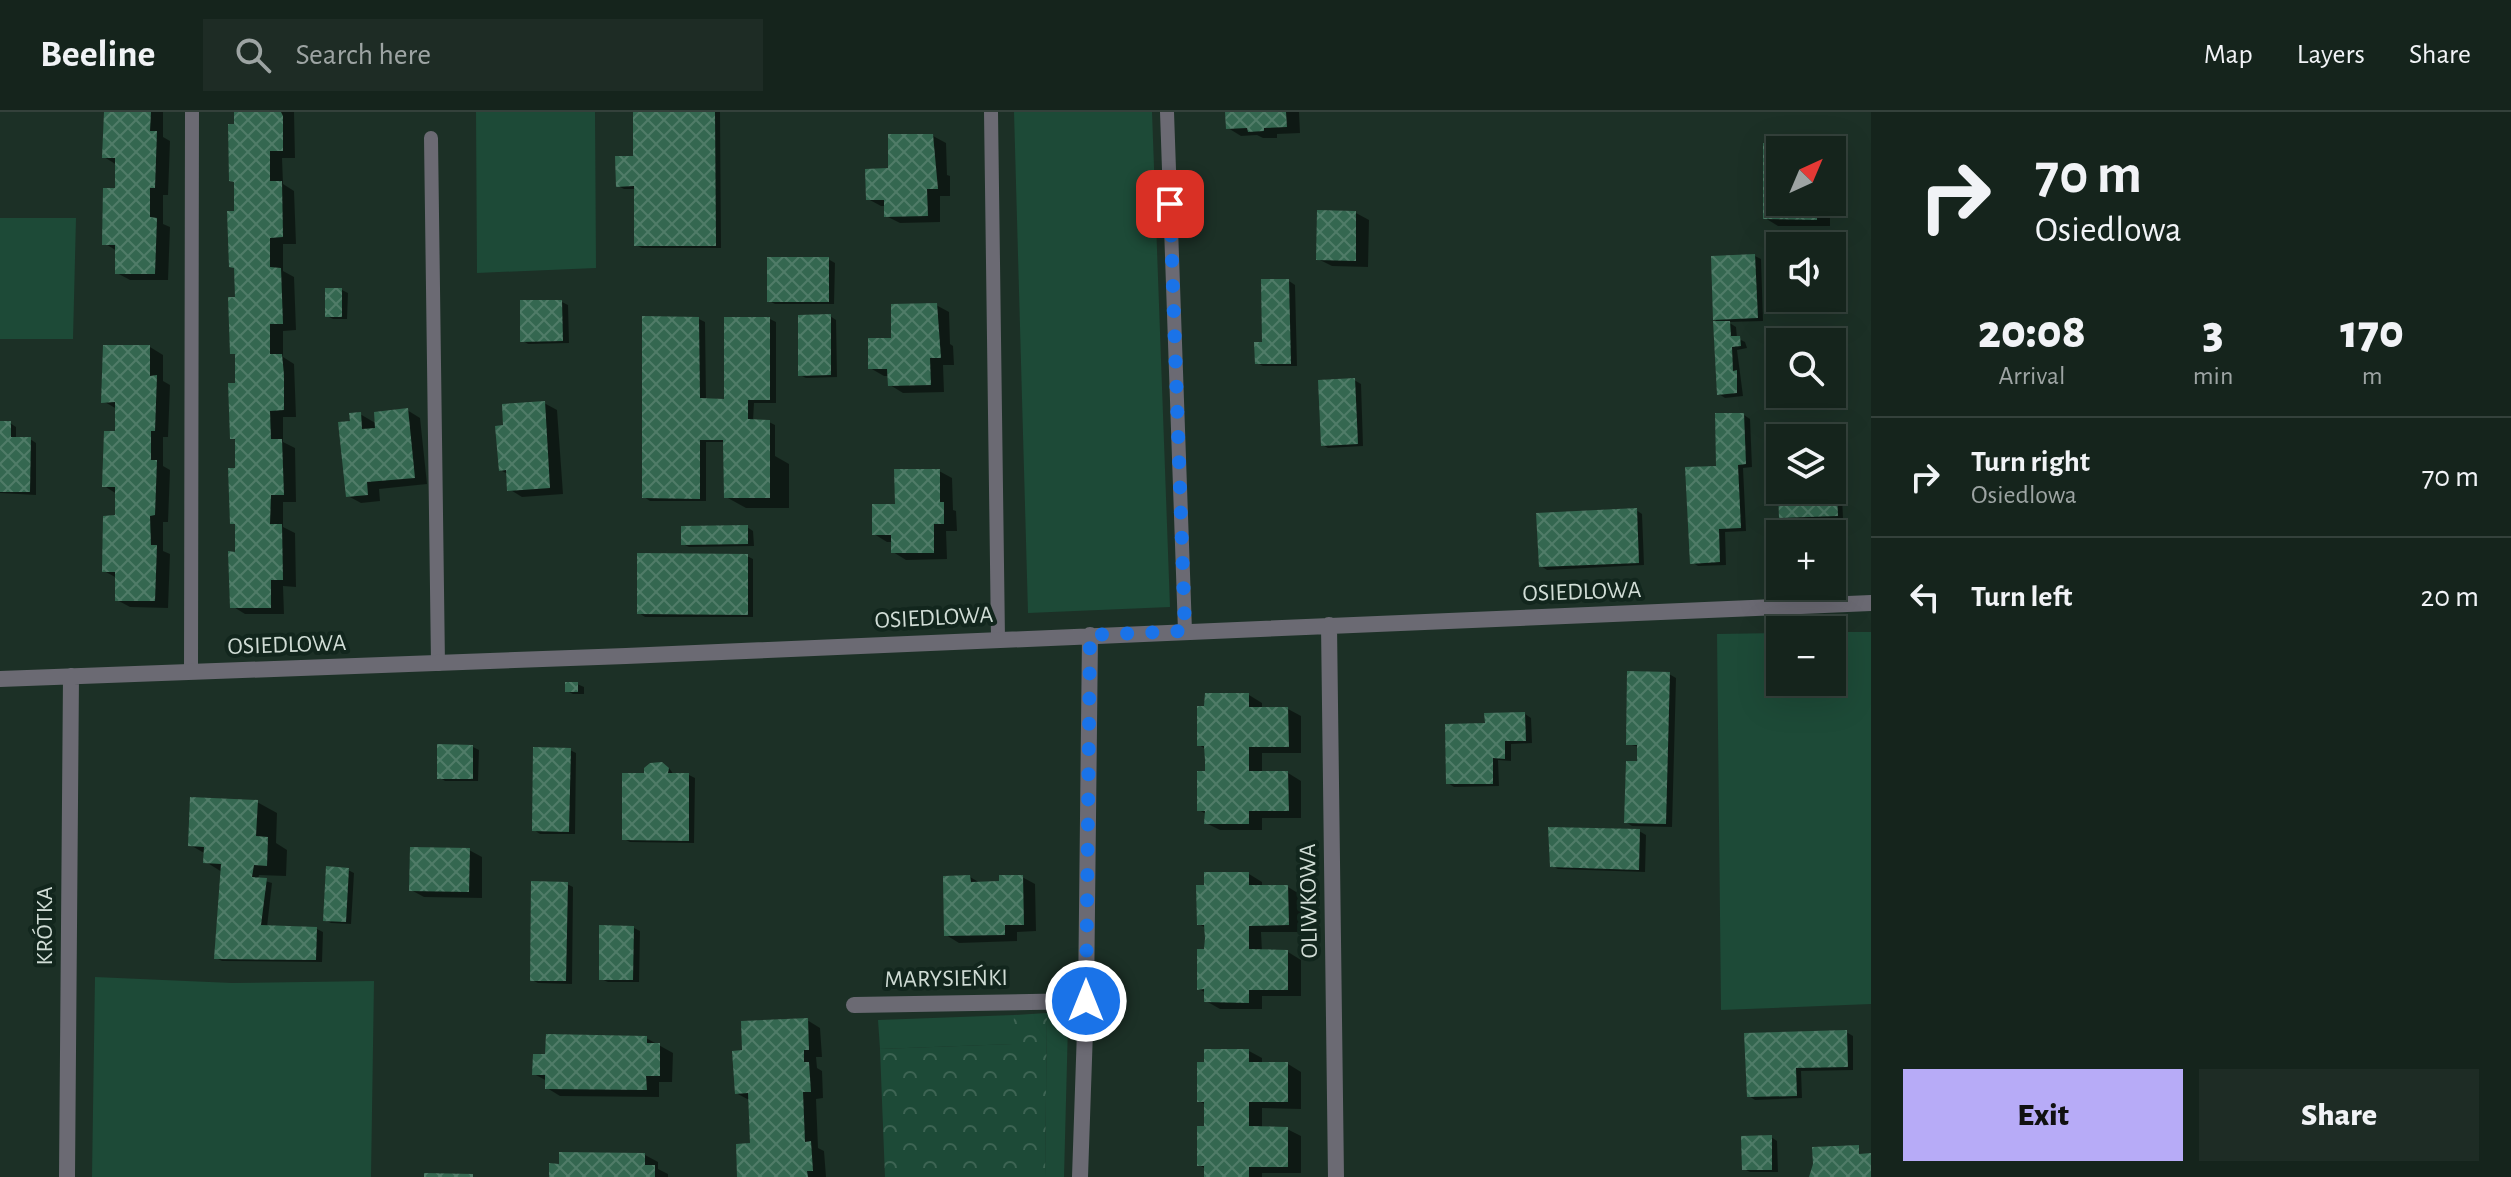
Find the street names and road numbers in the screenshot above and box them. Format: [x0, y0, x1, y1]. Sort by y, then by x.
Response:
street label: OSIEDLOWA [1522, 578, 1642, 606]
street label: OSIEDLOWA [874, 603, 994, 633]
street label: OSIEDLOWA [227, 631, 347, 659]
street label: OLIWKOWA [1296, 843, 1322, 959]
street label: KRÓTKA [31, 886, 57, 966]
street label: MARYSIEŃKI [884, 964, 1008, 992]

